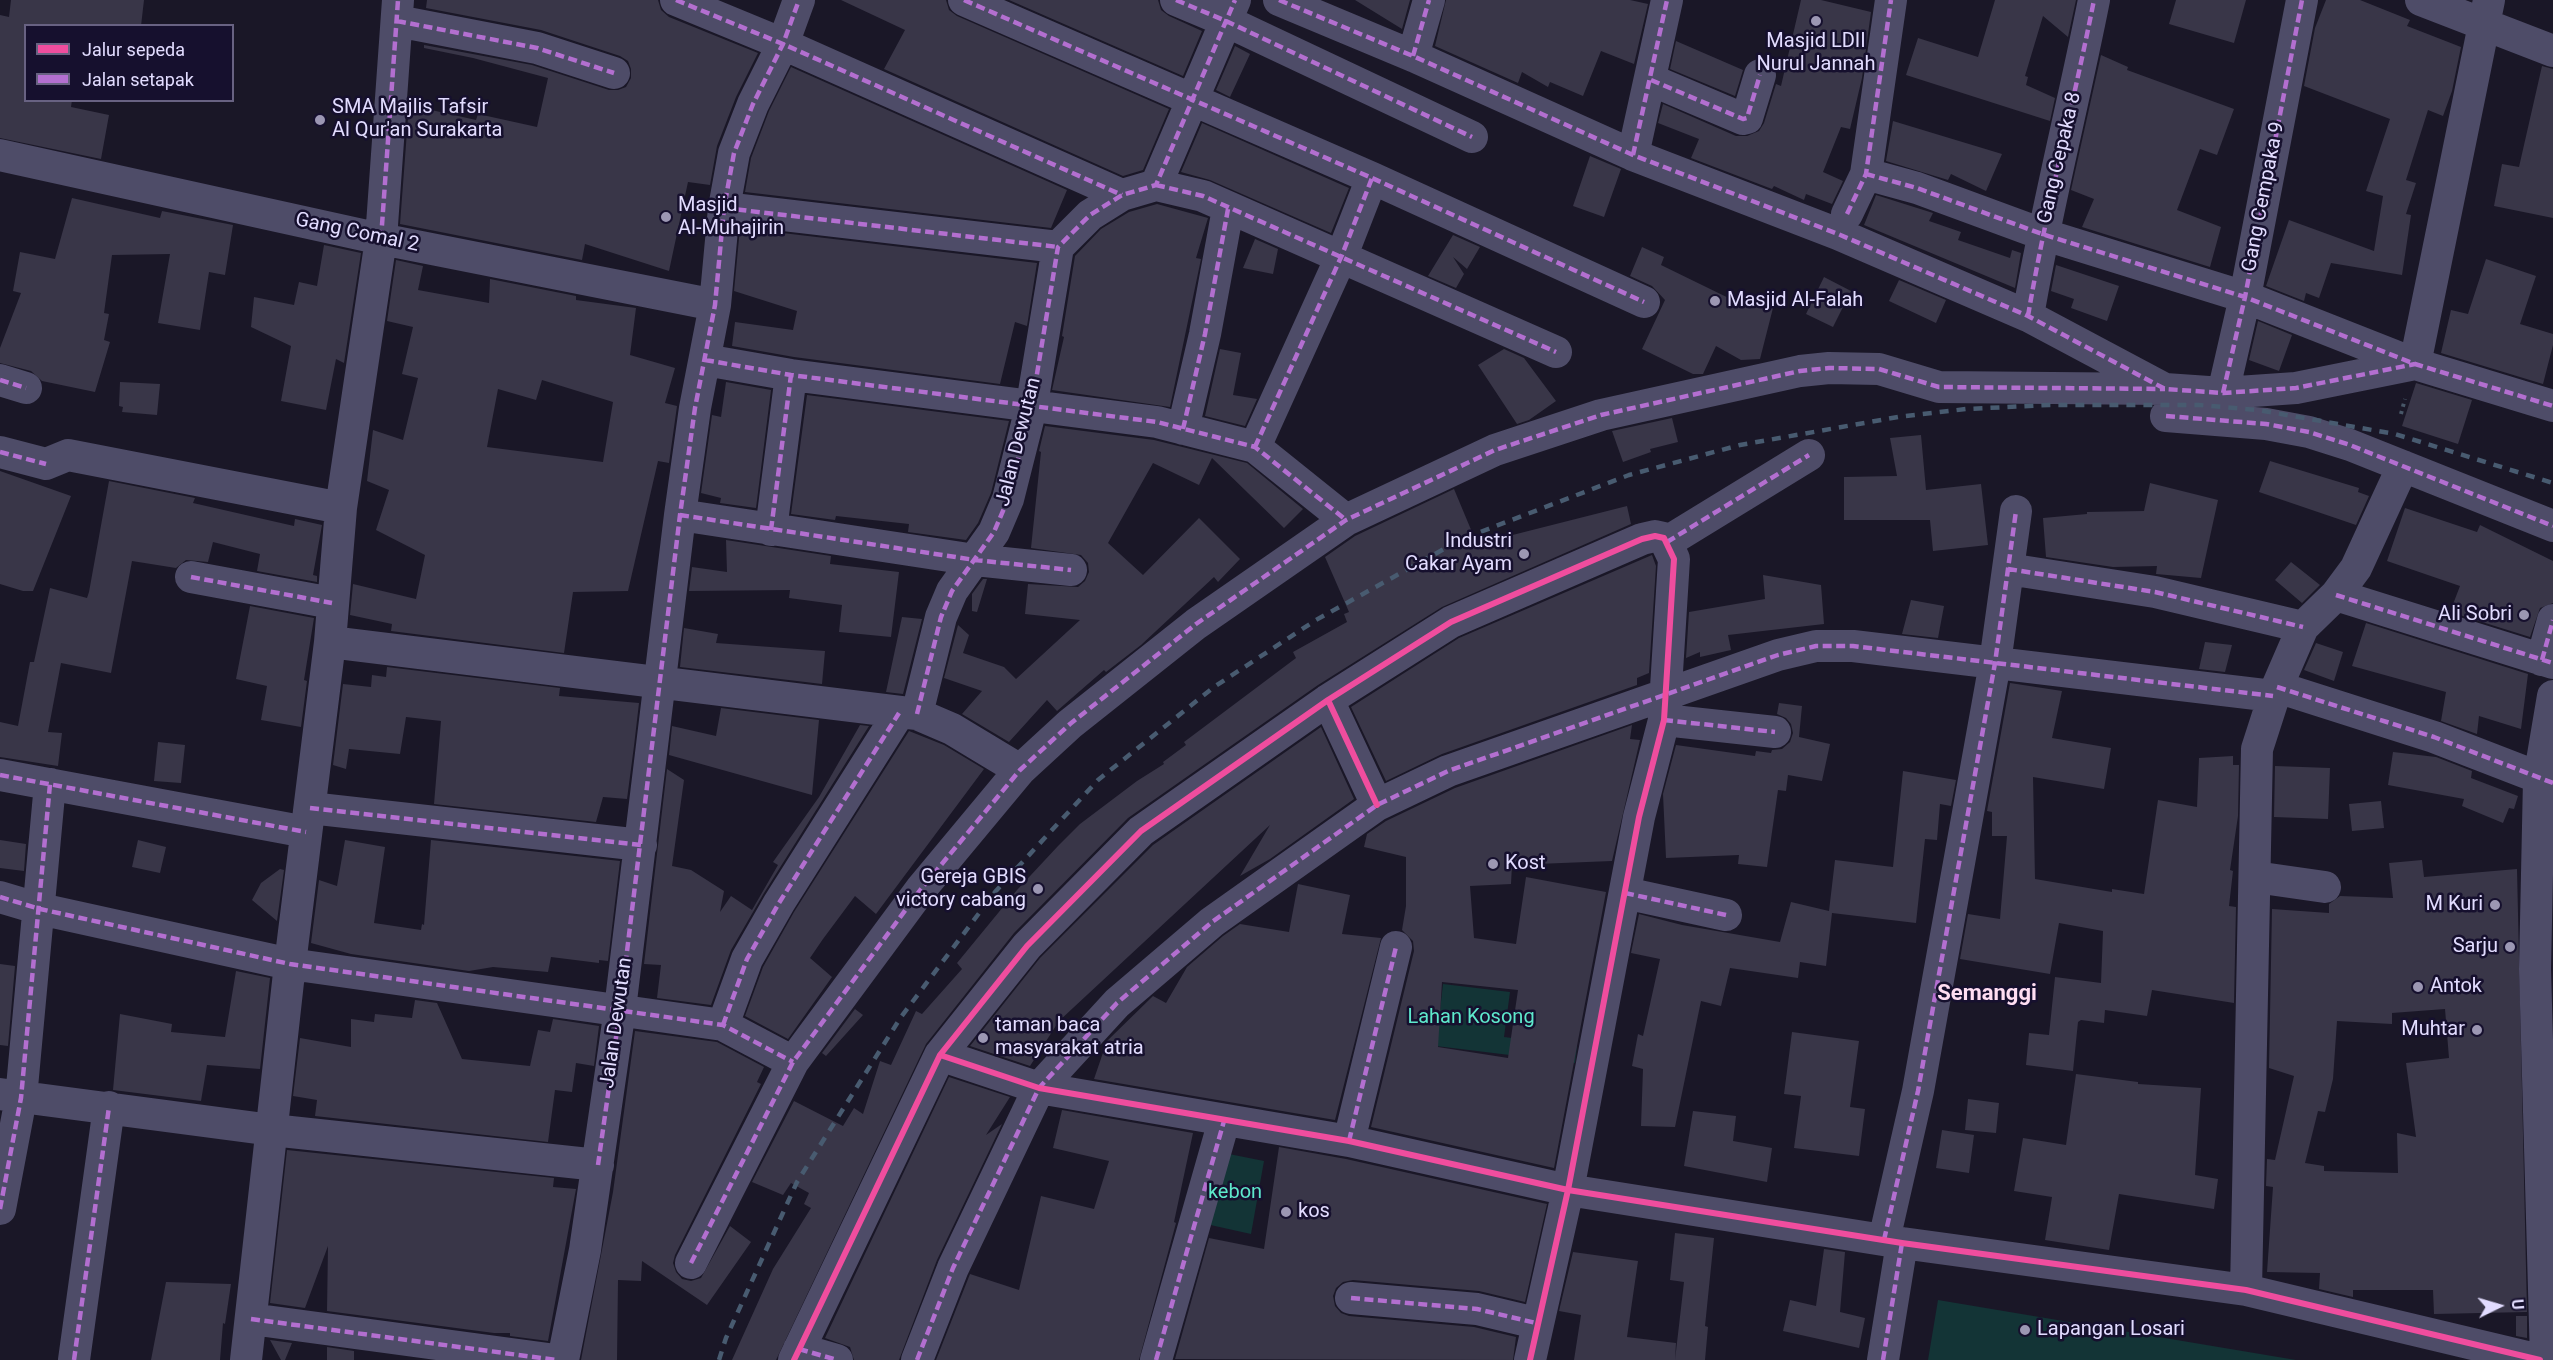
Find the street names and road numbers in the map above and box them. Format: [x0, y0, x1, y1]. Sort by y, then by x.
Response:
street label: Gang Cepaka 8 [2033, 90, 2087, 226]
street label: Gang Cempaka 9 [2238, 120, 2290, 274]
street label: Gang Comal 2 [293, 208, 421, 258]
street label: Jalan Dewutan [991, 375, 1047, 509]
street label: Jalan Dewutan [596, 956, 638, 1090]

